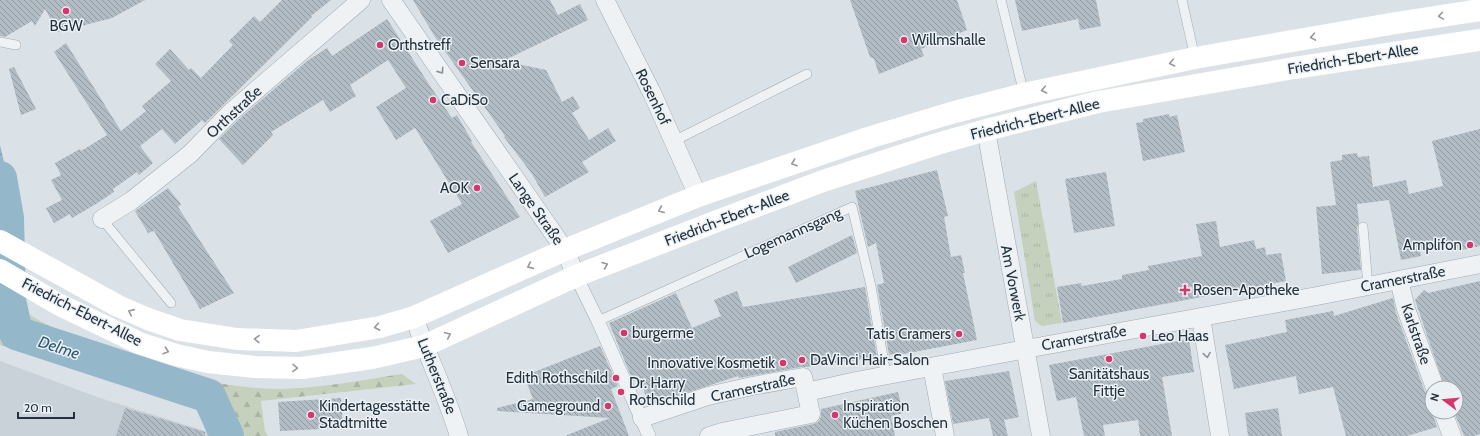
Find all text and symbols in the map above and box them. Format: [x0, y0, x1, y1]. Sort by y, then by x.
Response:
marker: BGW [61, 6, 71, 16]
one-way arrow [1438, 11, 1445, 19]
place label: BGW [49, 17, 83, 35]
place label: Willmshalle [912, 31, 986, 49]
one-way arrow [1310, 32, 1316, 41]
marker: Willmshalle [899, 35, 909, 45]
place label: Orthstreff [388, 36, 451, 54]
marker: Orthstreff [375, 40, 385, 50]
street label: Friedrich-Ebert-Allee [1286, 40, 1420, 78]
place label: Sensara [470, 54, 521, 72]
marker: Sensara [457, 58, 467, 68]
one-way arrow [1168, 58, 1175, 66]
street label: Rosenhof [632, 66, 674, 128]
one-way arrow [436, 67, 444, 74]
street label: Orthstraße [203, 82, 266, 142]
one-way arrow [1041, 85, 1048, 93]
place label: CaDiSo [441, 91, 488, 109]
street label: Friedrich-Ebert-Allee [969, 94, 1102, 144]
marker: CaDiSo [428, 95, 438, 105]
one-way arrow [790, 159, 797, 167]
street label: Lange Straße [505, 170, 567, 249]
place label: AOK [440, 179, 469, 197]
marker: AOK [472, 183, 482, 193]
street label: Friedrich-Ebert-Allee [662, 186, 792, 250]
street label: Logemannsgang [742, 203, 845, 262]
one-way arrow [658, 206, 665, 214]
place label: Amplifon [1403, 236, 1462, 254]
marker: Amplifon [1465, 240, 1475, 250]
street label: Am Vorwerk [997, 244, 1029, 323]
one-way arrow [526, 261, 534, 269]
one-way arrow [601, 262, 609, 270]
street label: Cramerstraße [1359, 262, 1447, 296]
street label: Friedrich-Ebert-Allee [19, 274, 145, 350]
place label: Rosen-Apotheke [1193, 281, 1300, 299]
marker: Rosen-Apotheke [1180, 285, 1190, 295]
street label: Karlstraße [1397, 301, 1435, 367]
one-way arrow [127, 309, 135, 317]
one-way arrow [373, 322, 380, 331]
street label: Cramerstraße [1040, 322, 1128, 354]
place label: burgerme [632, 324, 694, 342]
place label: Tatis Cramers [866, 325, 951, 343]
place label: Leo Haas [1151, 327, 1209, 345]
marker: burgerme [619, 328, 629, 338]
marker: Tatis Cramers [954, 329, 964, 339]
marker: Leo Haas [1138, 331, 1148, 341]
water label: Delme [36, 332, 82, 363]
one-way arrow [444, 332, 451, 340]
one-way arrow [254, 335, 260, 344]
street label: Lutherstraße [414, 335, 460, 417]
one-way arrow [163, 347, 170, 355]
place label: DaVinci Hair-Salon [810, 351, 929, 369]
one-way arrow [1202, 352, 1211, 358]
place label: Innovative Kosmetik [647, 354, 775, 372]
marker: Sanitätshaus Fittje [1104, 354, 1114, 364]
marker: DaVinci Hair-Salon [797, 355, 807, 365]
marker: Innovative Kosmetik [778, 358, 788, 368]
one-way arrow [292, 364, 298, 372]
place label: Sanitätshaus Fittje [1069, 365, 1149, 400]
place label: Edith Rothschild [506, 369, 608, 387]
street label: Cramerstraße [709, 370, 797, 406]
marker: Edith Rothschild [611, 373, 621, 383]
place label: Dr. Harry Rothschild [629, 374, 695, 409]
north arrow [1424, 380, 1464, 420]
marker: Dr. Harry Rothschild [616, 387, 626, 397]
text: N [1427, 392, 1442, 403]
scale bar [18, 394, 74, 420]
place label: Kindertagesstätte Stadtmitte [319, 397, 430, 432]
place label: Gameground [517, 397, 600, 415]
place label: Inspiration Küchen Boschen [843, 397, 948, 432]
text: 20 m [24, 400, 52, 415]
marker: Gameground [603, 401, 613, 411]
marker: Kindertagesstätte Stadtmitte [306, 410, 316, 420]
marker: Inspiration Küchen Boschen [830, 410, 840, 420]

